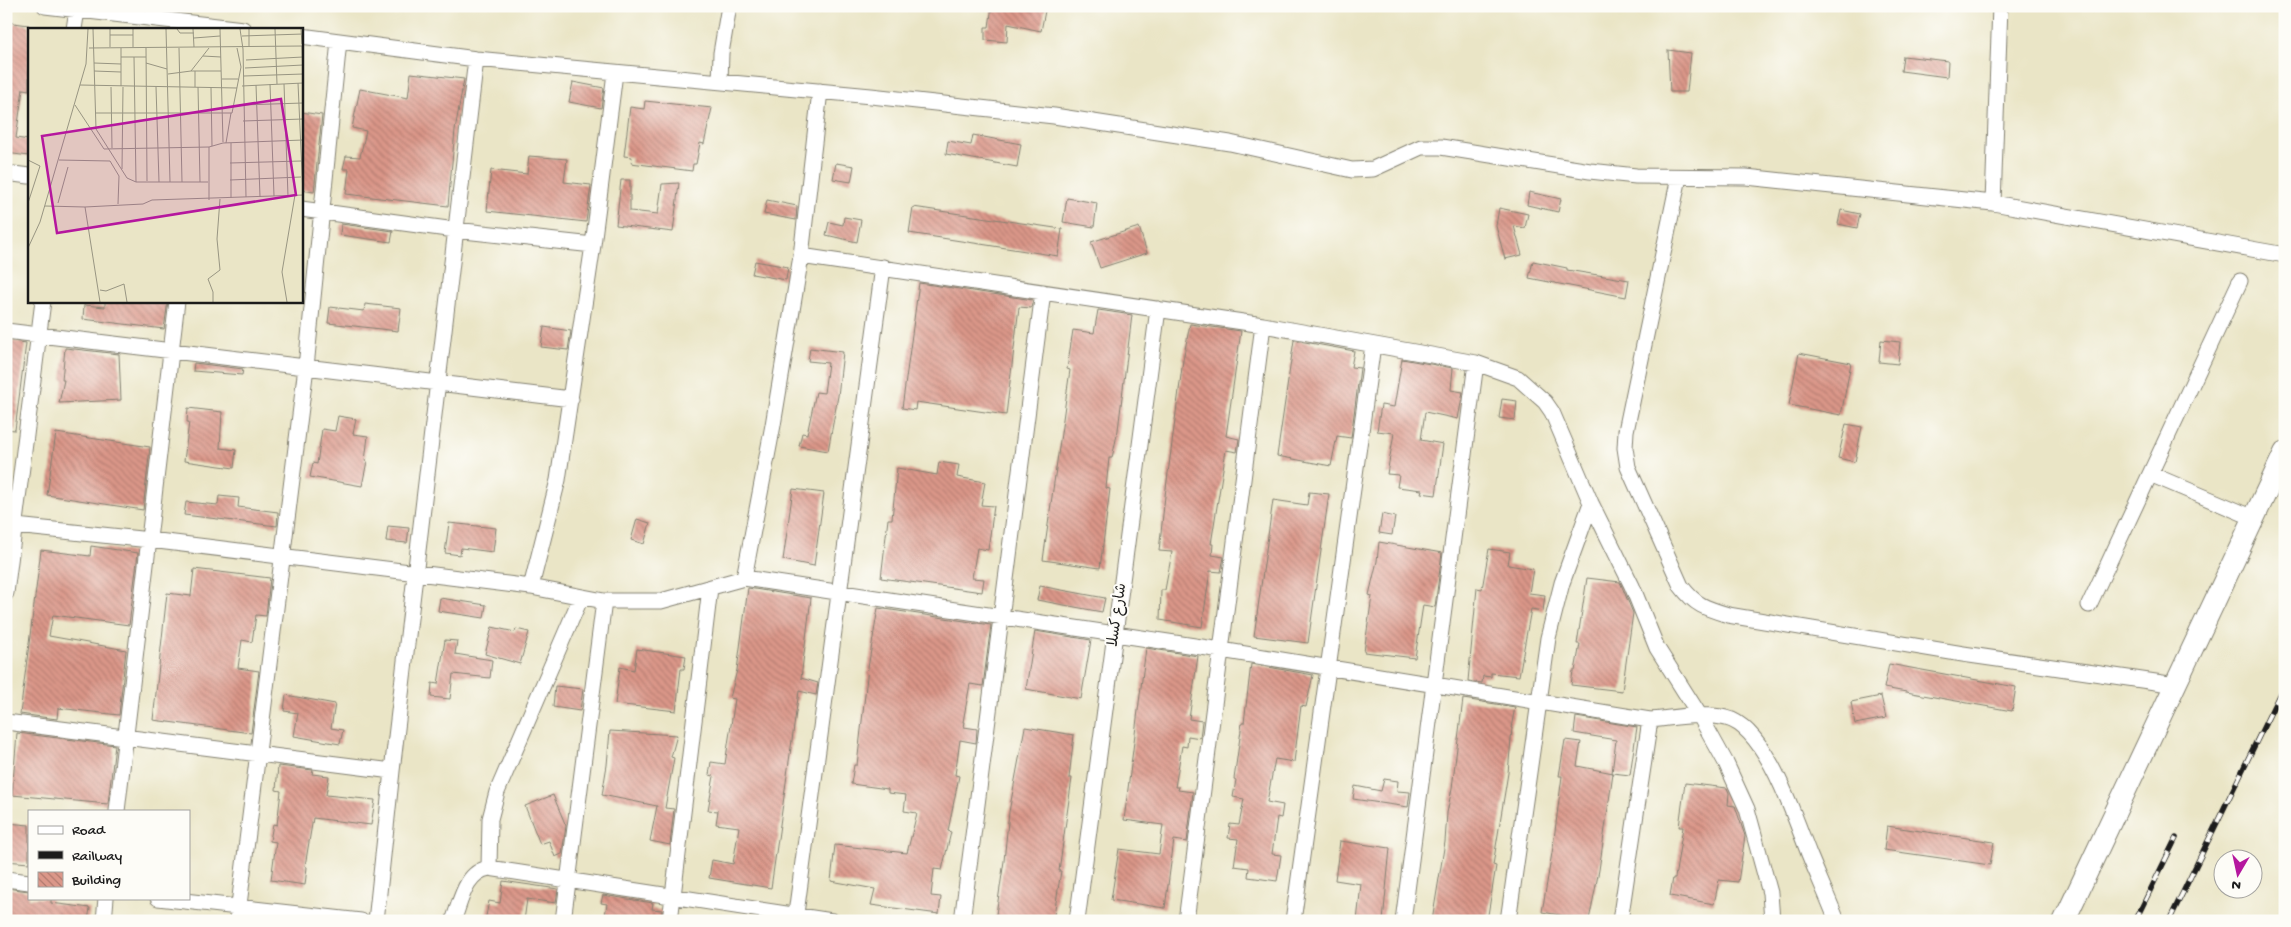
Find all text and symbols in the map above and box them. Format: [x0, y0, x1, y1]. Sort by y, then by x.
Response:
inset map [28, 28, 302, 302]
street label: شارع كسلا [1105, 582, 1131, 648]
legend [28, 810, 190, 900]
text: Road [72, 822, 106, 840]
text: Railway [72, 848, 123, 866]
north arrow [2214, 850, 2264, 900]
text: Building [71, 872, 121, 890]
text: N [2231, 875, 2242, 893]

